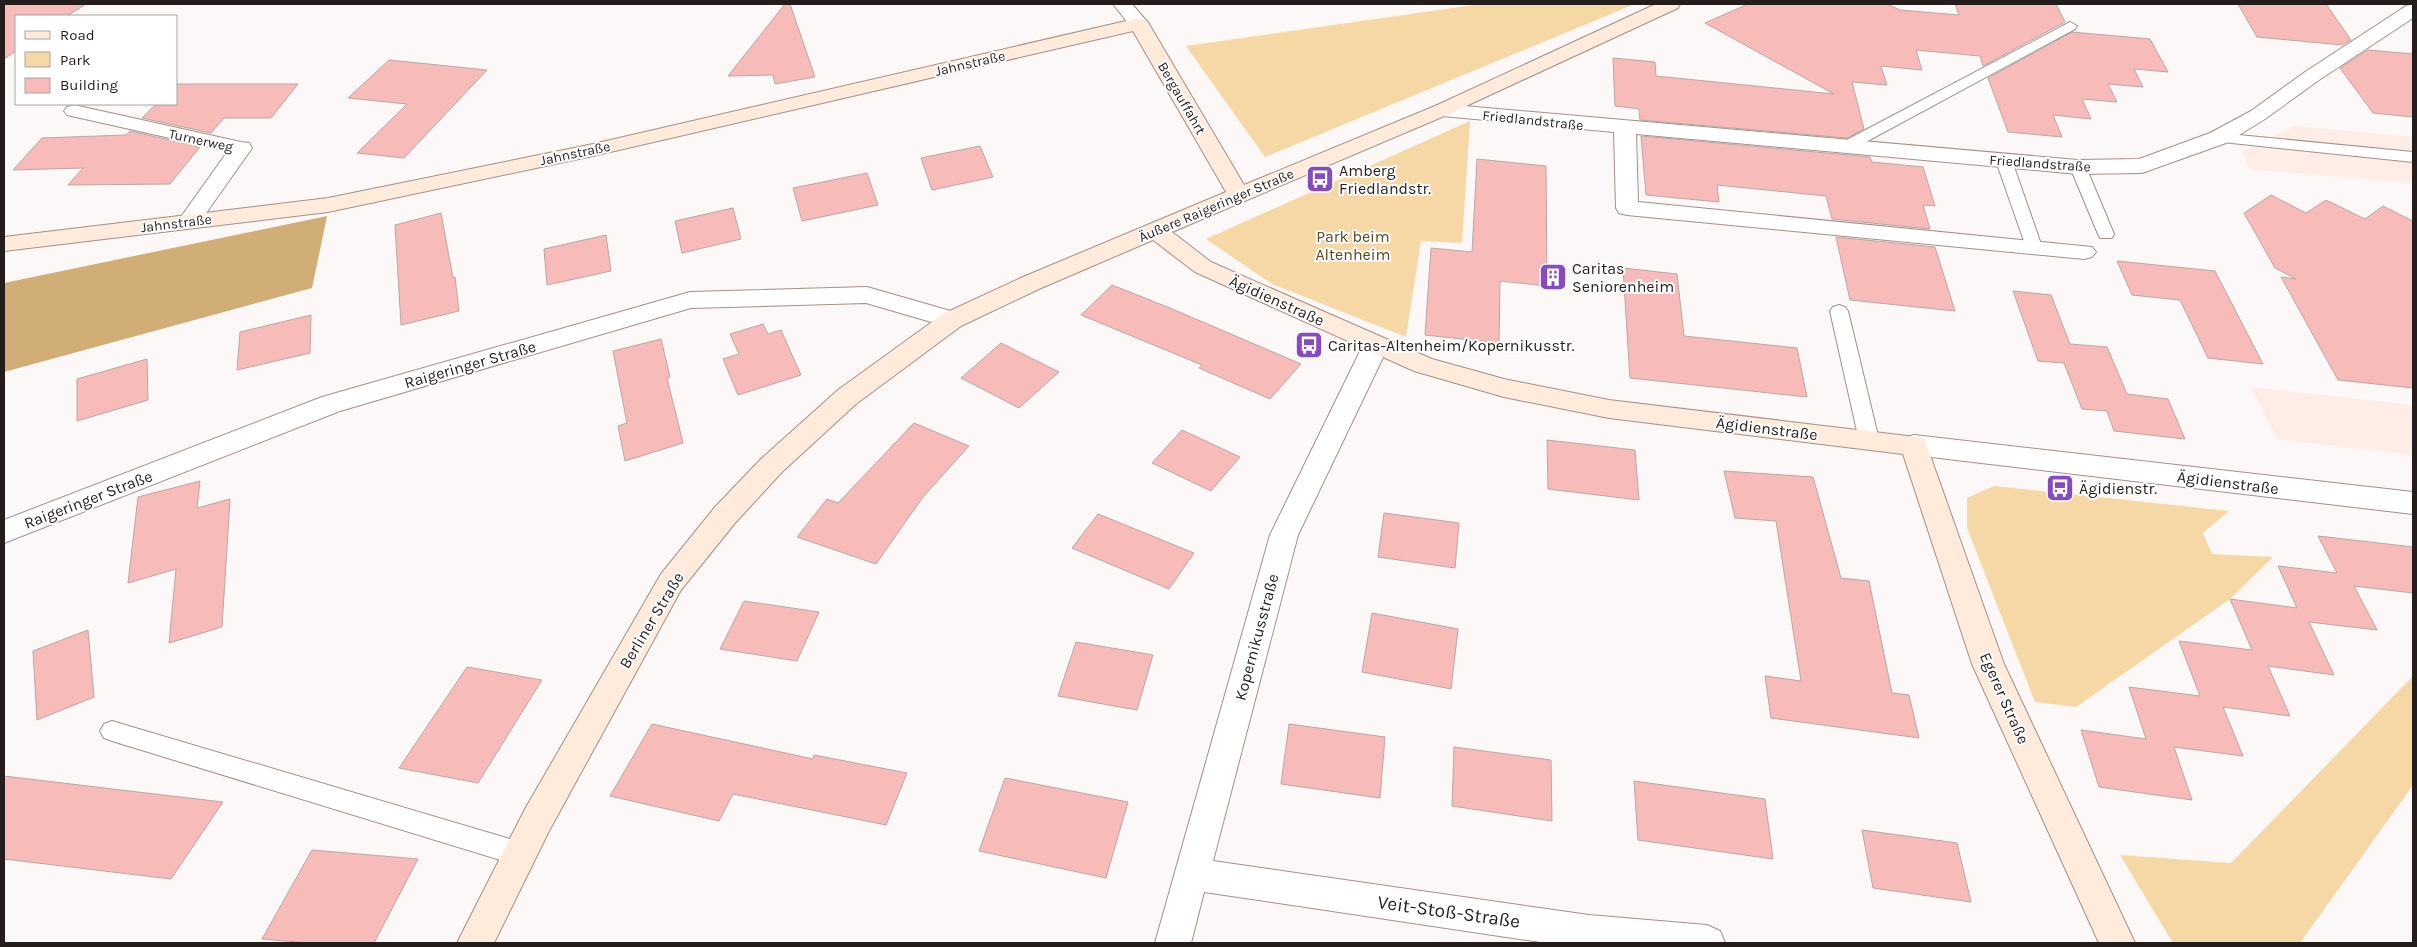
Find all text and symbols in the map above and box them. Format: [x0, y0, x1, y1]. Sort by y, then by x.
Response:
legend [15, 15, 178, 105]
text: Road [60, 26, 95, 44]
street label: Jahnstraße [933, 47, 1007, 80]
text: Park [60, 51, 90, 69]
street label: Bergauffahrt [1154, 59, 1209, 138]
text: Building [60, 76, 118, 94]
street label: Friedlandstraße [1482, 107, 1584, 134]
street label: Turnerweg [167, 125, 235, 156]
street label: Jahnstraße [538, 138, 612, 169]
street label: Friedlandstraße [1989, 151, 2091, 176]
place label: Amberg Friedlandstr. [1339, 161, 1431, 198]
bus stop icon: Amberg Friedlandstr. [1305, 164, 1335, 194]
street label: Äußere Raigeringer Straße [1136, 165, 1296, 246]
street label: Jahnstraße [140, 211, 213, 236]
park label: Park beim Altenheim [1315, 227, 1391, 264]
place label: Caritas Seniorenheim [1572, 259, 1674, 296]
building icon: Caritas Seniorenheim [1538, 262, 1568, 292]
street label: Ägidienstraße [1226, 271, 1327, 330]
bus stop icon: Caritas-Altenheim/Kopernikusstr. [1294, 330, 1324, 360]
place label: Caritas-Altenheim/Kopernikusstr. [1328, 336, 1575, 355]
street label: Raigeringer Straße [402, 337, 538, 392]
street label: Ägidienstraße [1715, 413, 1819, 444]
street label: Raigeringer Straße [21, 466, 155, 533]
street label: Ägidienstraße [2176, 467, 2280, 498]
bus stop icon: Ägidienstr. [2045, 473, 2075, 503]
place label: Ägidienstr. [2079, 479, 2157, 498]
street label: Berliner Straße [615, 569, 688, 672]
street label: Kopernikusstraße [1230, 572, 1283, 703]
street label: Egerer Straße [1976, 650, 2033, 747]
street label: Veit-Stoß-Straße [1376, 891, 1522, 933]

